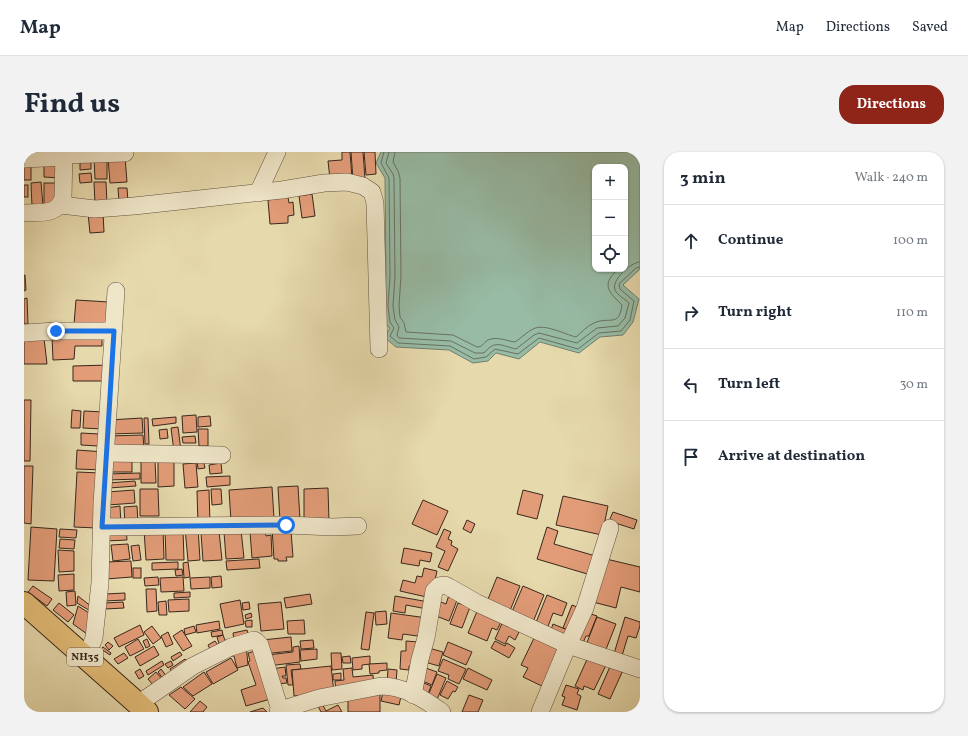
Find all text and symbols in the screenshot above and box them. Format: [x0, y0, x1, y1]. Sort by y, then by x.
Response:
text: Map [20, 15, 61, 41]
text: Map [776, 18, 804, 37]
text: Directions [826, 18, 890, 37]
text: Saved [912, 18, 948, 37]
text: Find us [24, 85, 120, 124]
button: Directions [839, 85, 944, 124]
map controls [592, 164, 628, 272]
button: + [592, 164, 628, 200]
text: 3 min [680, 167, 726, 190]
text: Walk · 240 m [855, 169, 928, 187]
button: − [592, 200, 628, 236]
icon: ahead [680, 230, 702, 252]
text: Continue [718, 230, 783, 251]
text: 100 m [893, 232, 928, 250]
button: locate [592, 236, 628, 272]
icon: right [680, 302, 702, 324]
text: Turn right [718, 302, 792, 323]
text: 110 m [896, 304, 928, 322]
route end [47, 322, 65, 340]
icon: left [680, 374, 702, 396]
text: Turn left [718, 374, 780, 395]
text: 30 m [900, 376, 928, 394]
icon: arrive [680, 446, 702, 468]
text: Arrive at destination [718, 446, 865, 467]
route start [277, 516, 295, 534]
road number: NH35 [67, 648, 103, 666]

